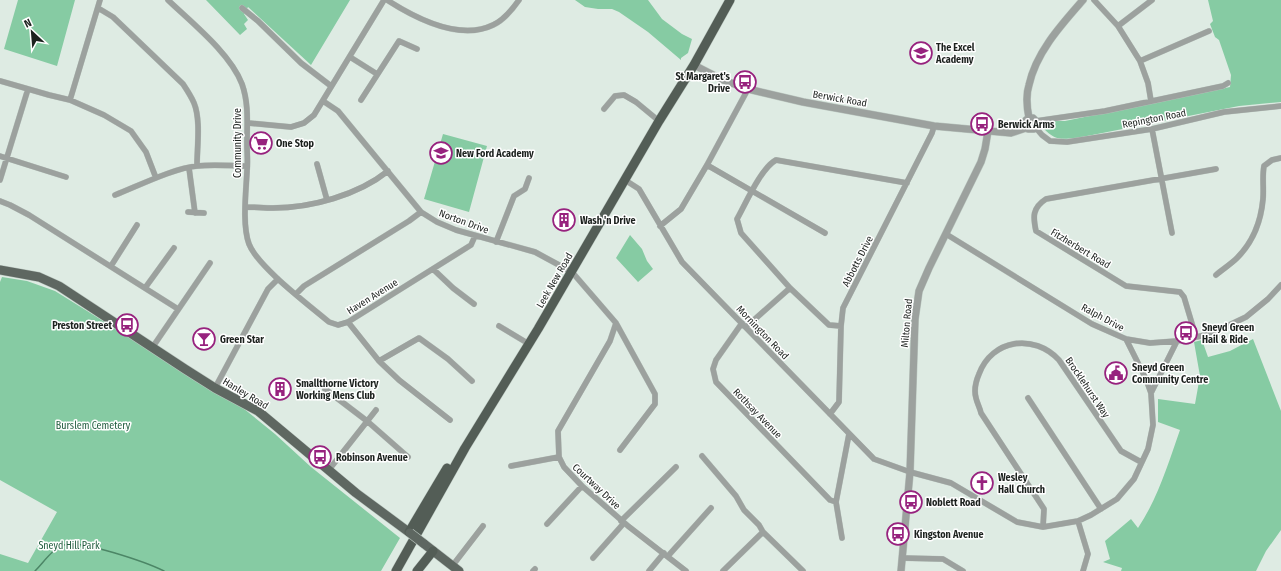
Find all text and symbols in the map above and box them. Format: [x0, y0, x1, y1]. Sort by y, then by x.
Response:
north arrow [12, 12, 52, 52]
text: N [22, 16, 34, 31]
school or university icon: The Excel Academy [908, 40, 934, 66]
place label: The Excel Academy [935, 42, 975, 66]
bus stop icon: St Margaret's Drive [732, 69, 758, 95]
place label: St Margaret's Drive [675, 71, 731, 95]
street label: Berwick Road [812, 88, 868, 110]
street label: Repington Road [1121, 107, 1187, 131]
street label: Community Drive [232, 108, 244, 178]
bus stop icon: Berwick Arms [969, 111, 995, 137]
place label: Berwick Arms [998, 119, 1055, 131]
supermarket icon: One Stop [248, 130, 274, 156]
place label: One Stop [276, 138, 315, 150]
school or university icon: New Ford Academy [428, 140, 454, 166]
place label: New Ford Academy [456, 148, 534, 160]
street label: Norton Drive [437, 207, 490, 236]
building icon: Wash 'n Drive [551, 207, 577, 233]
place label: Wash 'n Drive [580, 215, 636, 227]
street label: Fitzherbert Road [1048, 226, 1113, 271]
street label: Abbotts Drive [840, 234, 876, 289]
street label: Leek New Road [534, 251, 575, 310]
street label: Haven Avenue [345, 276, 400, 317]
street label: Milton Road [899, 298, 915, 348]
street label: Ralph Drive [1079, 302, 1126, 334]
street label: Mornington Road [734, 303, 791, 362]
bus stop icon: Preston Street [114, 312, 140, 338]
place label: Preston Street [52, 320, 112, 332]
bus stop icon: Sneyd Green Hail & Ride [1173, 320, 1199, 346]
place label: Sneyd Green Hail & Ride [1202, 322, 1254, 346]
bar icon: Green Star [191, 326, 217, 352]
place label: Green Star [220, 334, 264, 346]
street label: Brocklehurst Way [1062, 355, 1112, 421]
public building icon: Sneyd Green Community Centre [1103, 360, 1129, 386]
place label: Sneyd Green Community Centre [1132, 362, 1208, 386]
street label: Hanley Road [220, 376, 271, 412]
building icon: Smallthorne Victory Working Mens Club [267, 376, 293, 402]
place label: Smallthorne Victory Working Mens Club [296, 378, 379, 402]
street label: Rothsay Avenue [730, 386, 784, 441]
park label: Burslem Cemetery [56, 420, 131, 432]
bus stop icon: Robinson Avenue [307, 444, 333, 470]
place label: Robinson Avenue [336, 452, 408, 464]
street label: Courtway Drive [570, 461, 623, 512]
church icon: Wesley Hall Church [969, 470, 995, 496]
place label: Wesley Hall Church [998, 472, 1045, 496]
bus stop icon: Noblett Road [898, 489, 924, 515]
place label: Noblett Road [926, 497, 981, 509]
bus stop icon: Kingston Avenue [885, 521, 911, 547]
place label: Kingston Avenue [914, 529, 984, 541]
park label: Sneyd Hill Park [38, 540, 100, 552]

